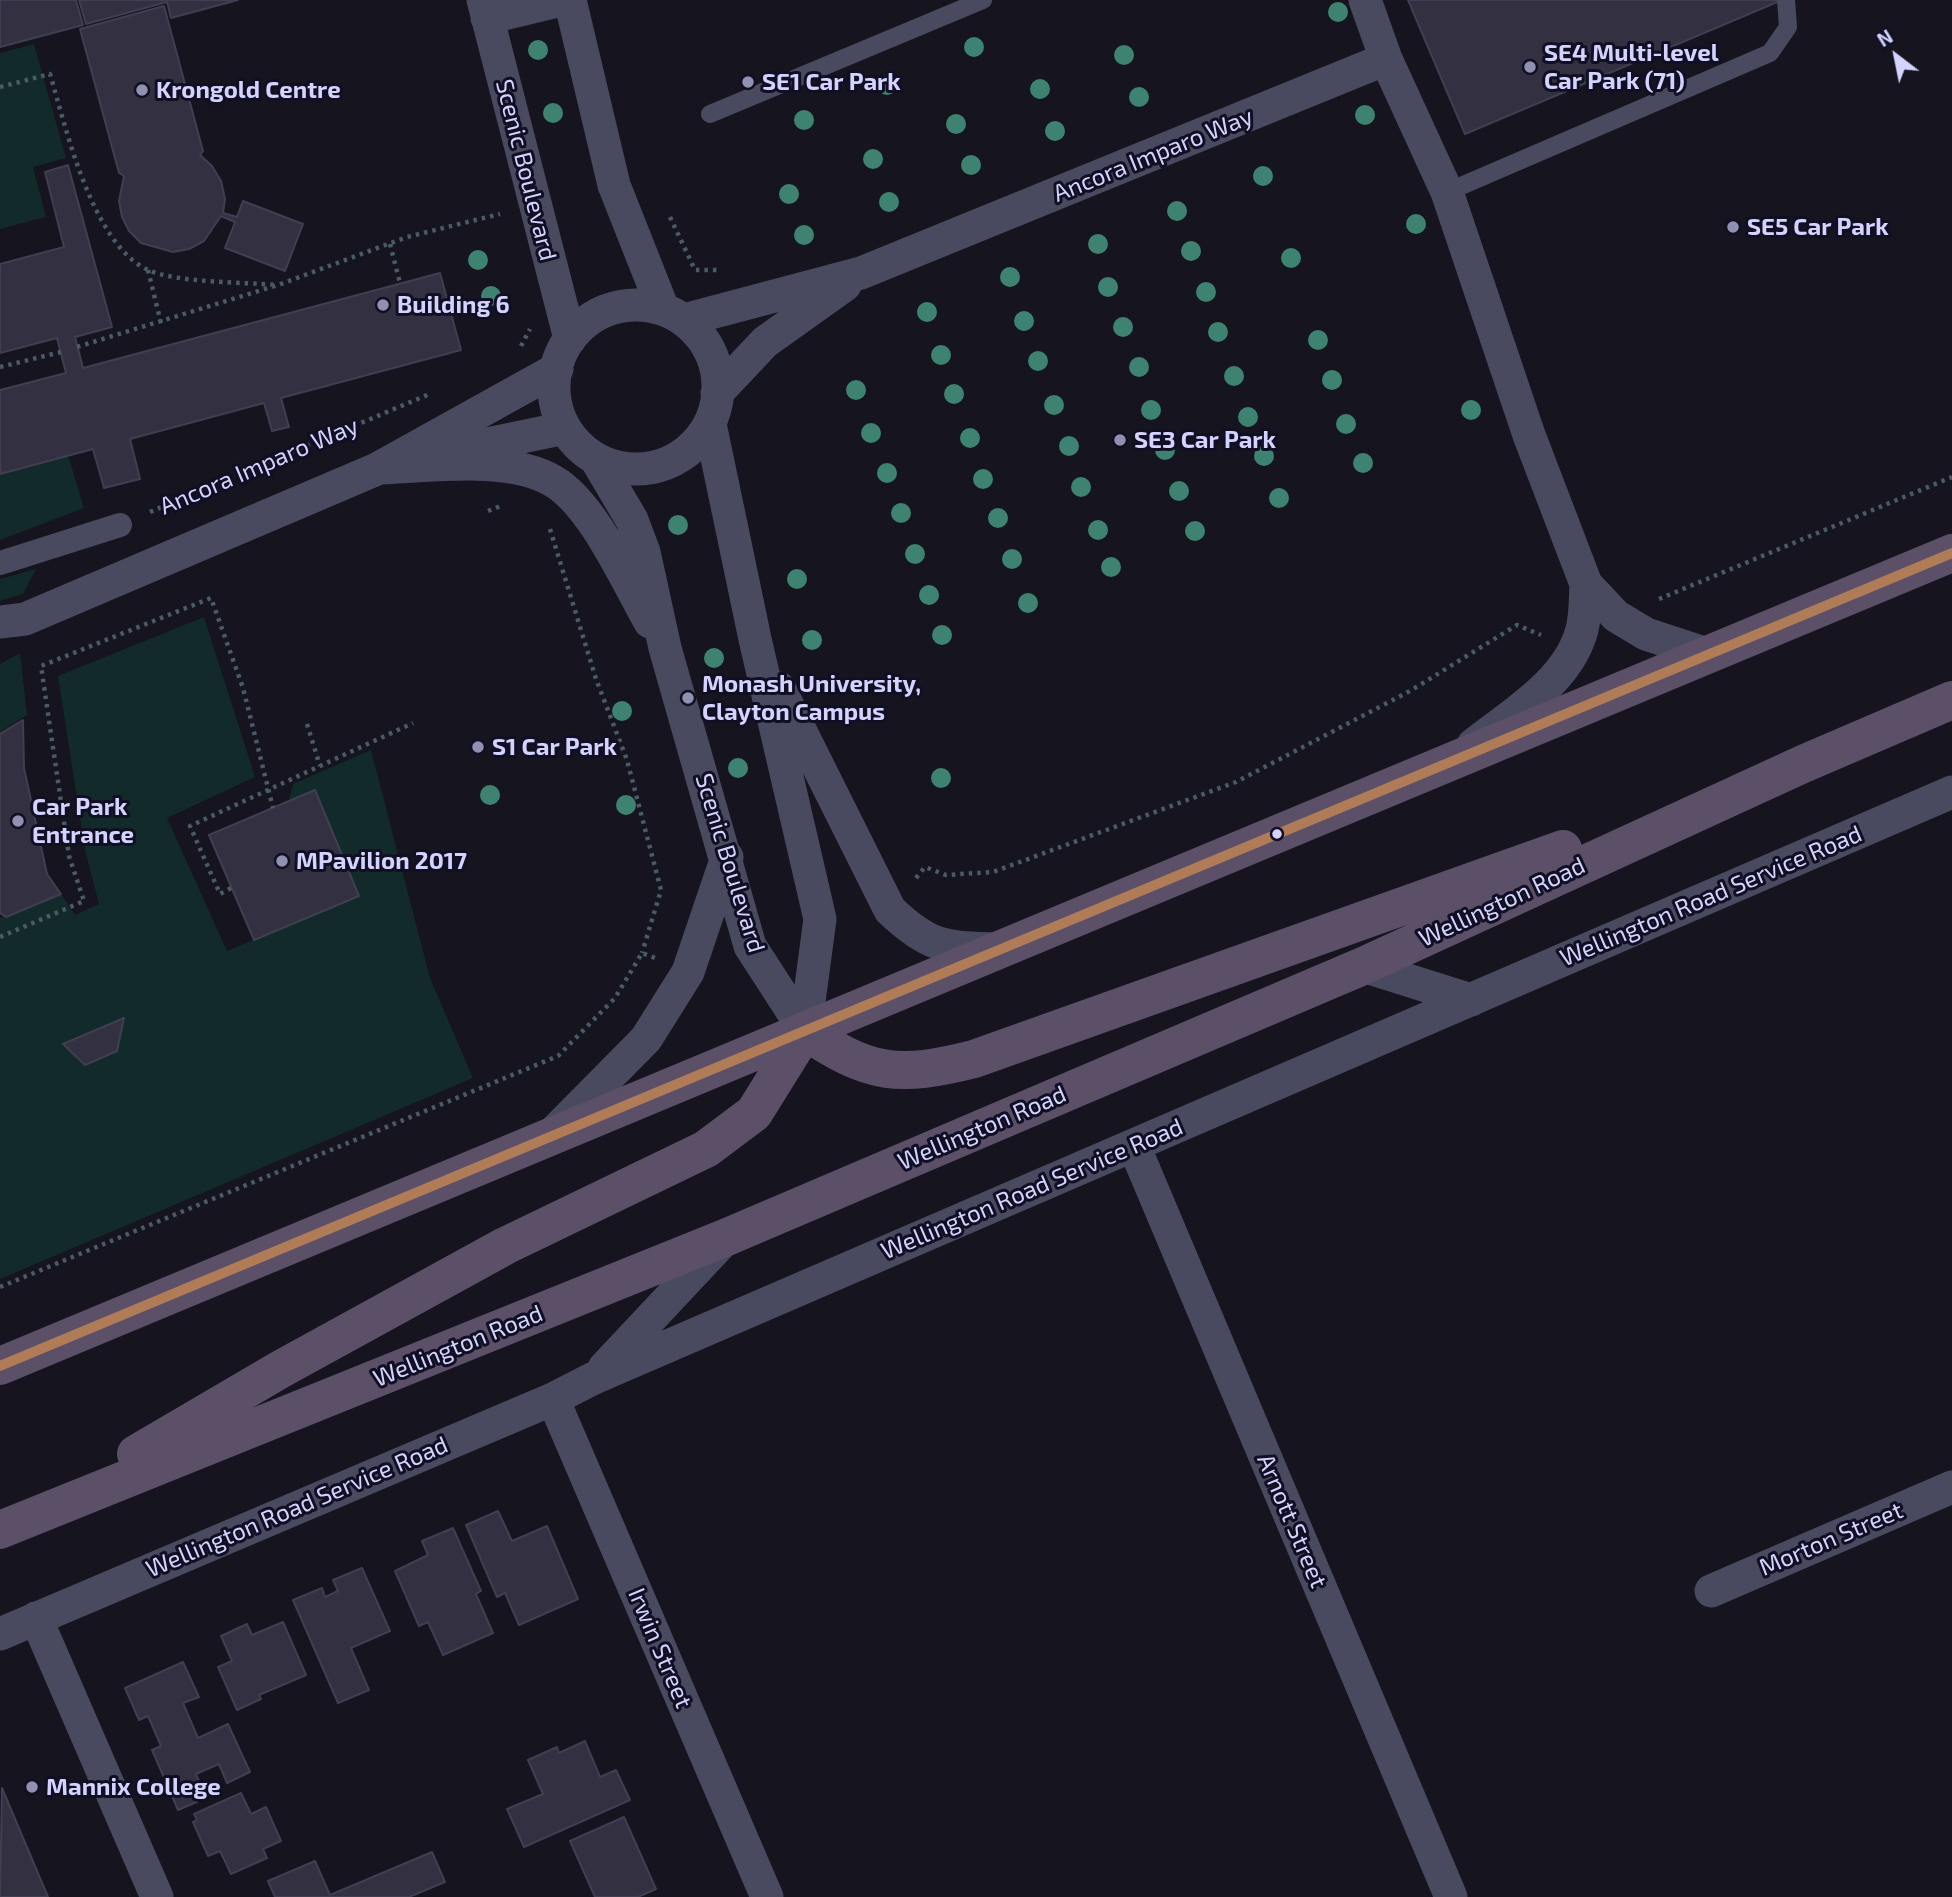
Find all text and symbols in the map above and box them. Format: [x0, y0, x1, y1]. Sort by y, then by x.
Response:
north arrow [1861, 21, 1931, 91]
text: N [1873, 24, 1897, 51]
place label: SE4 Multi-level Car Park (71) [1544, 39, 1719, 95]
marker: SE4 Multi-level Car Park (71) [1522, 59, 1538, 75]
place label: SE1 Car Park [762, 68, 901, 96]
marker: SE1 Car Park [740, 74, 756, 90]
place label: Krongold Centre [156, 76, 341, 104]
street label: Scenic Boulevard [490, 76, 562, 264]
marker: Krongold Centre [134, 82, 150, 98]
street label: Ancora Imparo Way [1049, 102, 1257, 208]
place label: SE5 Car Park [1747, 213, 1889, 241]
marker: SE5 Car Park [1725, 219, 1741, 235]
place label: Building 6 [397, 291, 510, 319]
marker: Building 6 [375, 297, 391, 313]
street label: Ancora Imparo Way [155, 411, 363, 521]
place label: SE3 Car Park [1134, 426, 1276, 454]
marker: SE3 Car Park [1112, 432, 1128, 448]
place label: Monash University, Clayton Campus [702, 670, 921, 726]
marker: Monash University, Clayton Campus [680, 690, 696, 706]
place label: S1 Car Park [492, 733, 617, 761]
marker: S1 Car Park [470, 739, 486, 755]
street label: Scenic Boulevard [689, 770, 771, 956]
place label: Car Park Entrance [32, 793, 134, 849]
marker: Car Park Entrance [10, 813, 26, 829]
street label: Wellington Road Service Road [1556, 819, 1866, 973]
unlabelled marker [1270, 827, 1284, 841]
place label: MPavilion 2017 [296, 847, 467, 875]
street label: Wellington Road [1414, 851, 1590, 953]
marker: MPavilion 2017 [274, 853, 290, 869]
street label: Wellington Road [893, 1080, 1071, 1176]
street label: Wellington Road Service Road [877, 1112, 1187, 1266]
street label: Wellington Road [369, 1299, 547, 1393]
street label: Wellington Road Service Road [142, 1430, 452, 1584]
street label: Arnott Street [1251, 1450, 1333, 1592]
street label: Morton Street [1755, 1496, 1907, 1582]
street label: Irwin Street [622, 1584, 698, 1712]
place label: Mannix College [46, 1773, 221, 1801]
marker: Mannix College [24, 1779, 40, 1795]

